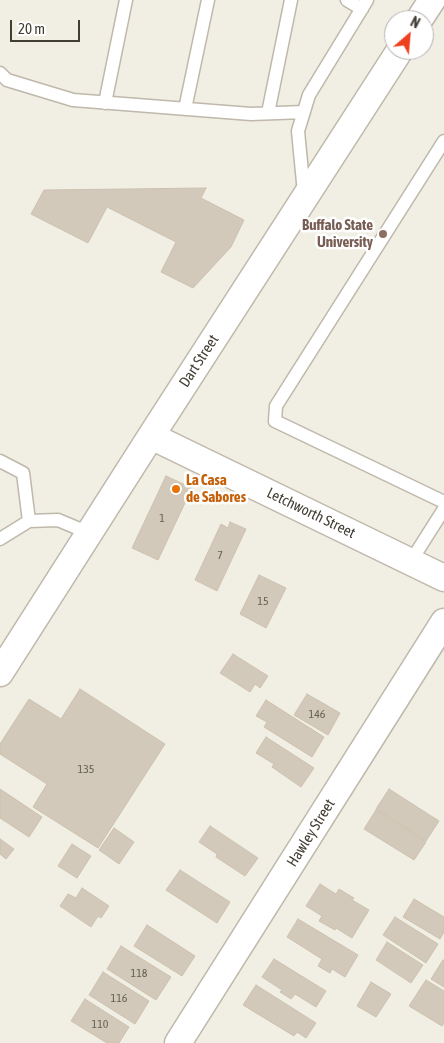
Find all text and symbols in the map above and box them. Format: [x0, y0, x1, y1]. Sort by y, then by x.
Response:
scale bar [12, 10, 82, 42]
north arrow [384, 10, 434, 60]
text: N [408, 14, 423, 32]
text: 20 m [18, 20, 45, 37]
place label: Buffalo State University [302, 216, 373, 251]
marker: Buffalo State University [377, 228, 389, 240]
street label: Dart Street [175, 331, 223, 391]
place label: La Casa de Sabores [186, 471, 246, 506]
marker: La Casa de Sabores [170, 483, 182, 495]
street label: Letchworth Street [264, 484, 358, 542]
house number: 1 [159, 511, 165, 525]
house number: 7 [217, 548, 223, 562]
house number: 15 [257, 594, 269, 608]
house number: 146 [309, 707, 325, 721]
house number: 135 [78, 762, 94, 776]
street label: Hawley Street [283, 796, 339, 870]
house number: 118 [131, 966, 147, 980]
house number: 116 [111, 991, 127, 1005]
house number: 110 [92, 1017, 108, 1031]

